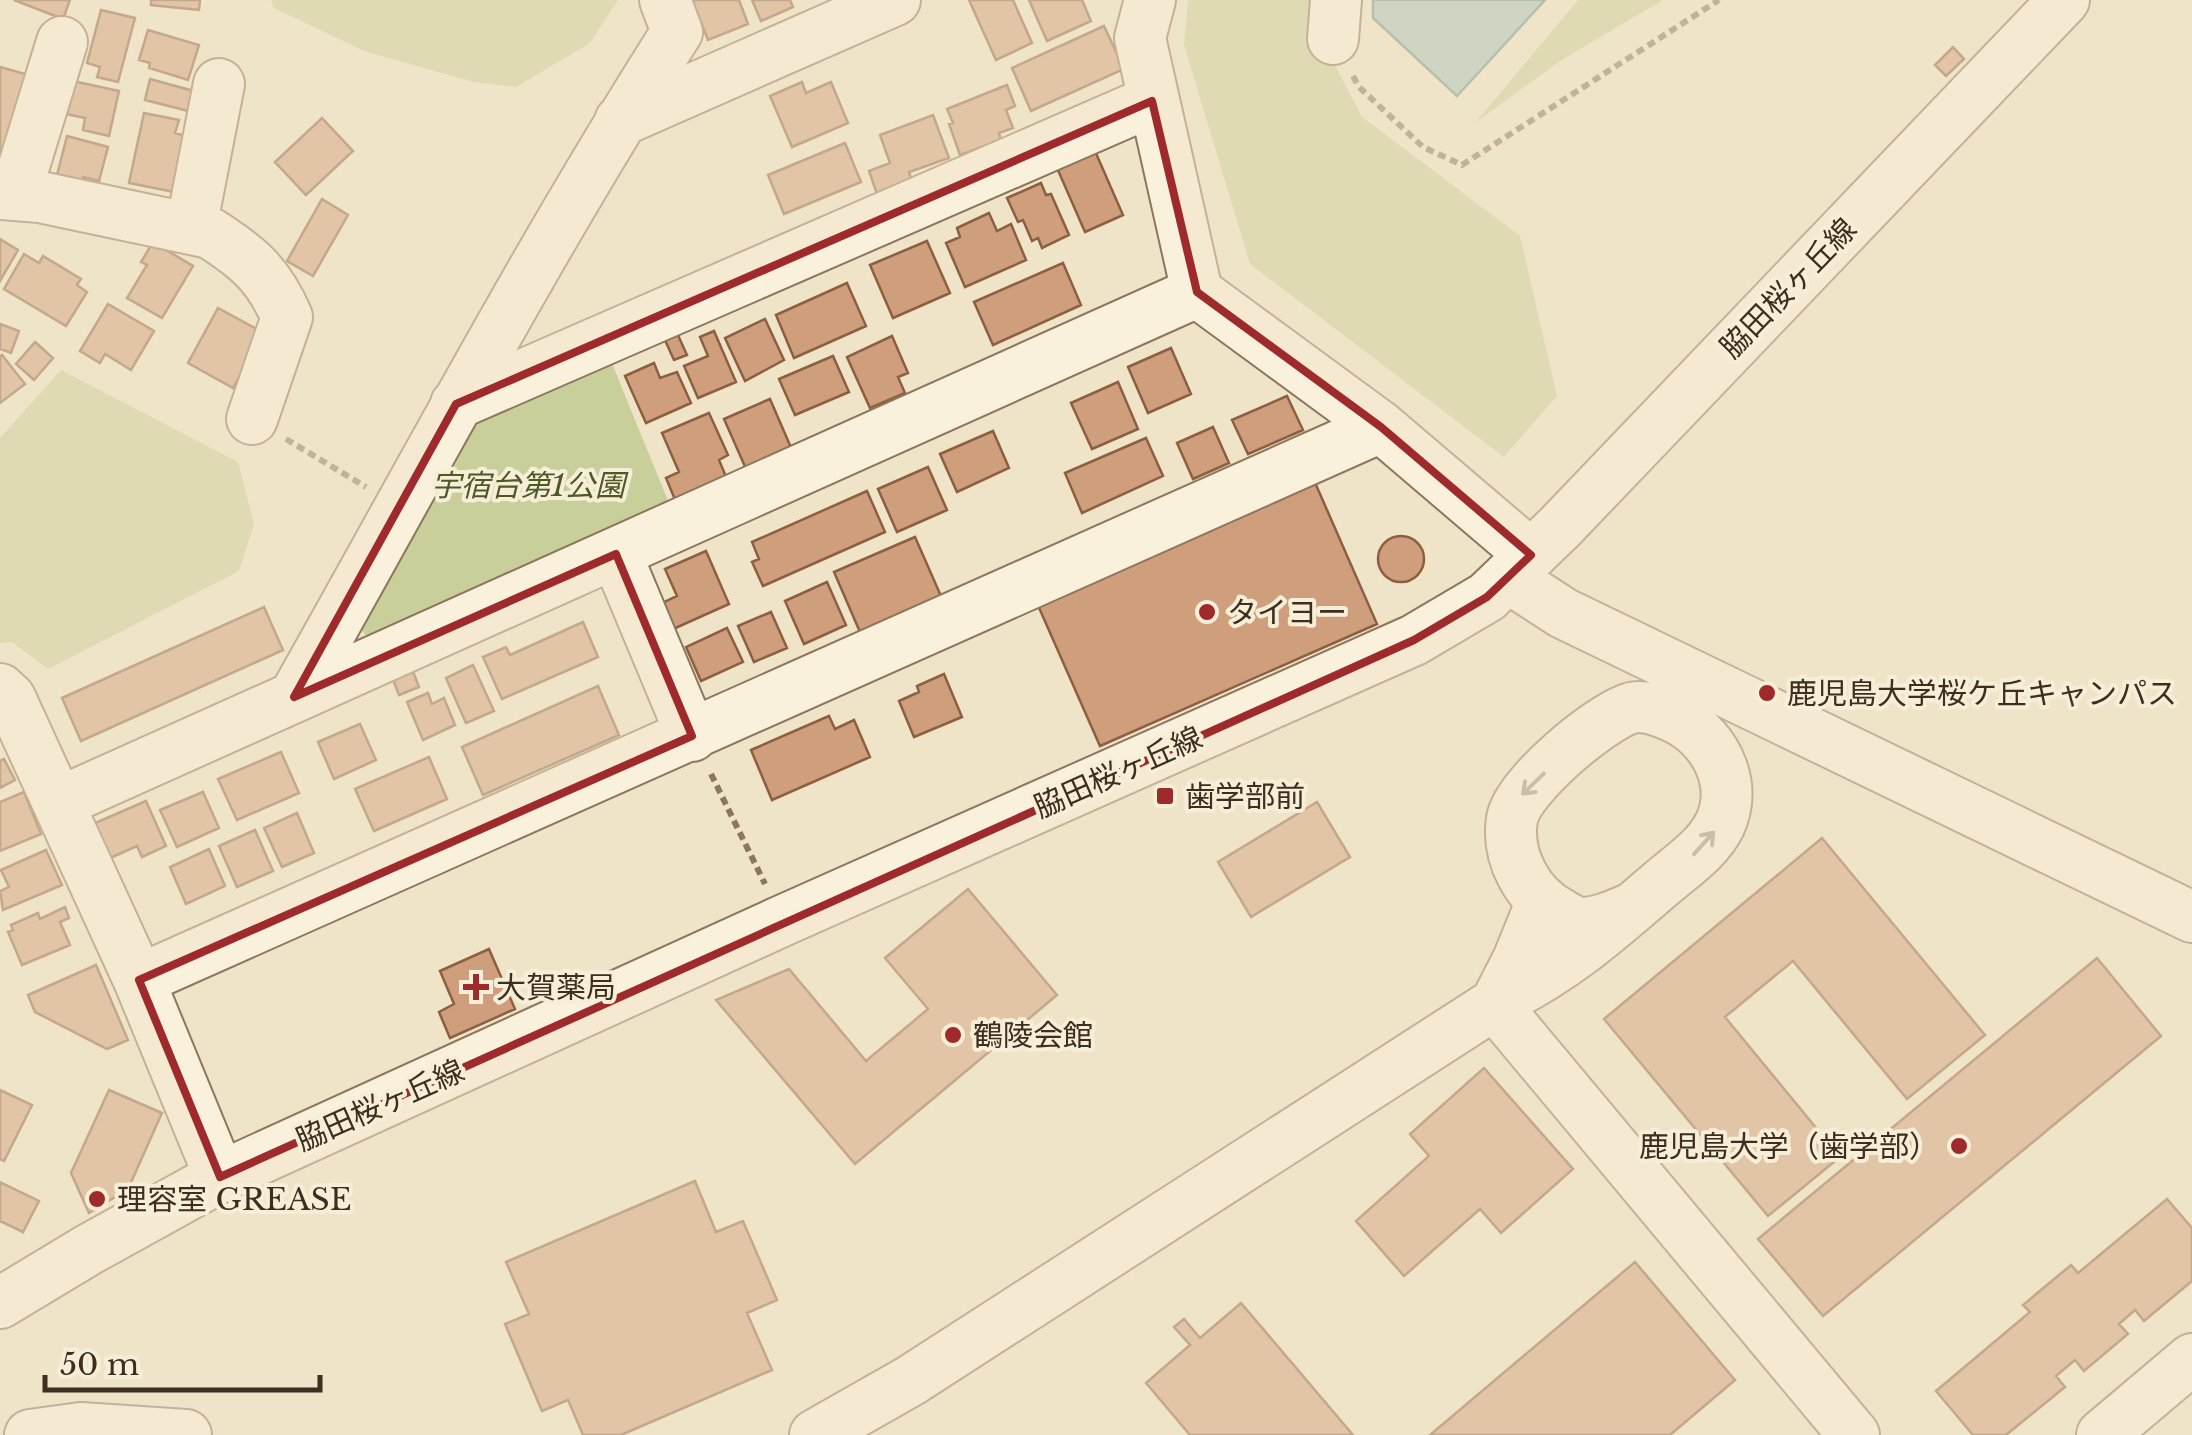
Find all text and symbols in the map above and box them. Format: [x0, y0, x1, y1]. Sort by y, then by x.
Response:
street label: 脇田桜ヶ丘線 [1712, 210, 1864, 366]
park label: 宇宿台第1公園 [431, 467, 629, 504]
place label: タイヨー [1227, 594, 1347, 631]
marker: タイヨー [1196, 601, 1218, 623]
place label: 鹿児島大学桜ケ丘キャンパス [1787, 675, 2177, 712]
marker: 鹿児島大学桜ケ丘キャンパス [1756, 682, 1778, 704]
street label: 脇田桜ヶ丘線 [1028, 718, 1208, 826]
one-way arrow [1522, 772, 1546, 796]
place label: 歯学部前 [1185, 778, 1305, 815]
marker: 歯学部前 [1154, 785, 1176, 807]
one-way arrow [1692, 831, 1716, 857]
place label: 大賀薬局 [496, 969, 616, 1006]
marker: 大賀薬局 [465, 976, 487, 998]
place label: 鶴陵会館 [973, 1017, 1093, 1054]
marker: 鶴陵会館 [942, 1024, 964, 1046]
street label: 脇田桜ヶ丘線 [290, 1051, 470, 1159]
place label: 鹿児島大学（歯学部） [1639, 1128, 1939, 1165]
marker: 鹿児島大学（歯学部） [1948, 1135, 1970, 1157]
place label: 理容室 GREASE [117, 1181, 351, 1218]
marker: 理容室 GREASE [86, 1188, 108, 1210]
scale bar [45, 1330, 320, 1392]
text: 50 m [60, 1346, 139, 1383]

